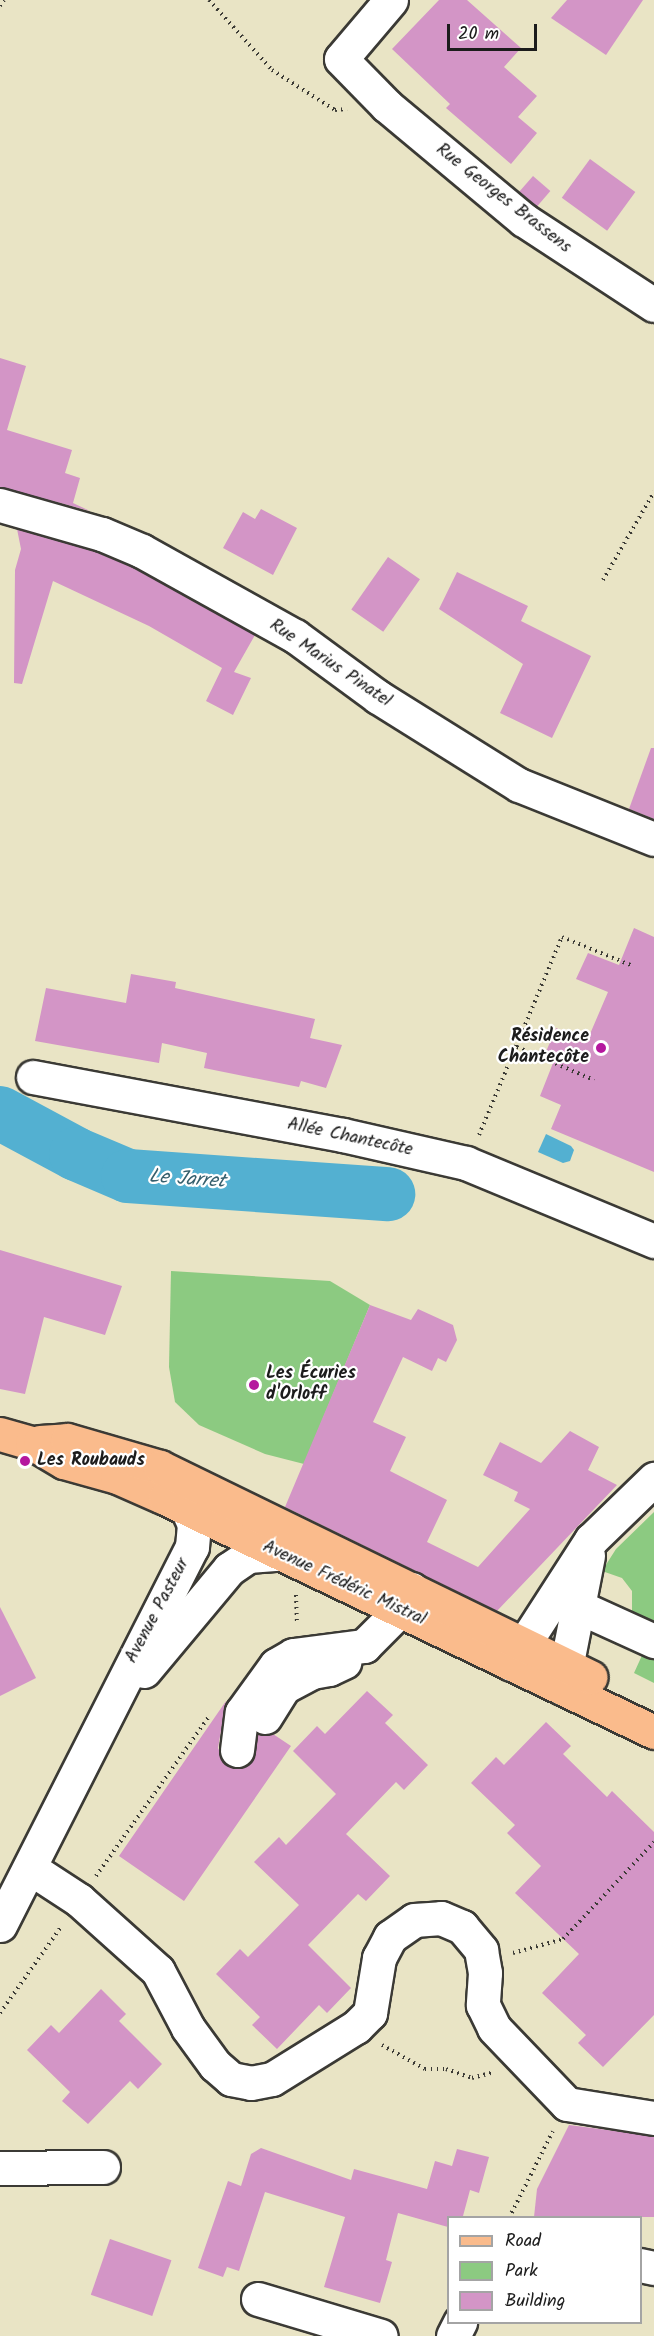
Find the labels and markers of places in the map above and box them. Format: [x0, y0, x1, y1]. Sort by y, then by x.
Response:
place label: Résidence Chantecôte [498, 1027, 589, 1070]
marker: Résidence Chantecôte [594, 1041, 608, 1055]
place label: Les Écuries d'Orloff [266, 1364, 356, 1406]
marker: Les Écuries d'Orloff [247, 1378, 261, 1392]
place label: Les Roubauds [37, 1450, 145, 1472]
marker: Les Roubauds [18, 1454, 32, 1468]

